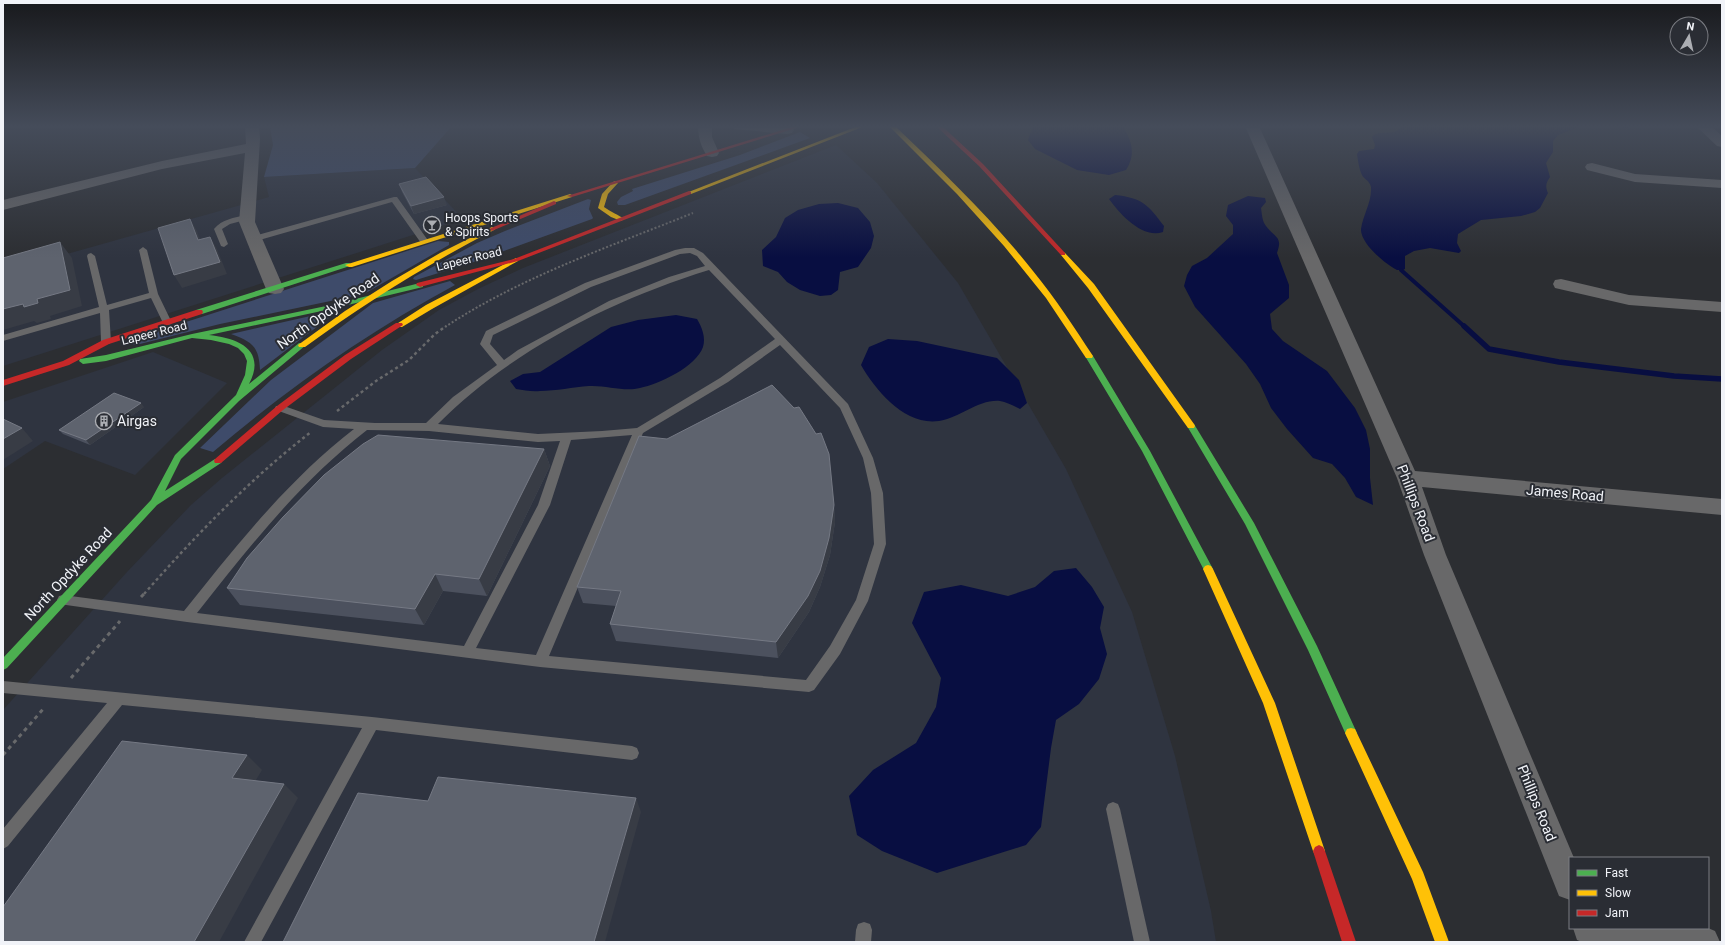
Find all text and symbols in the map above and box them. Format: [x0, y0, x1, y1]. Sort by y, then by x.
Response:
north arrow [1669, 16, 1709, 56]
text: N [1686, 20, 1696, 34]
place label: Hoops Sports & Spirits [445, 211, 518, 239]
bar icon: Hoops Sports & Spirits [422, 215, 442, 235]
street label: Lapeer Road [435, 244, 503, 274]
street label: North Opdyke Road [274, 270, 382, 352]
street label: Lapeer Road [120, 318, 188, 348]
building icon: Airgas [94, 411, 114, 431]
place label: Airgas [117, 413, 157, 429]
street label: Phillips Road [1394, 462, 1438, 544]
street label: James Road [1526, 482, 1604, 504]
street label: North Opdyke Road [21, 524, 115, 624]
street label: Phillips Road [1514, 763, 1560, 843]
legend [1569, 857, 1709, 929]
text: Fast [1605, 866, 1628, 880]
text: Slow [1605, 886, 1631, 900]
text: Jam [1605, 906, 1629, 920]

